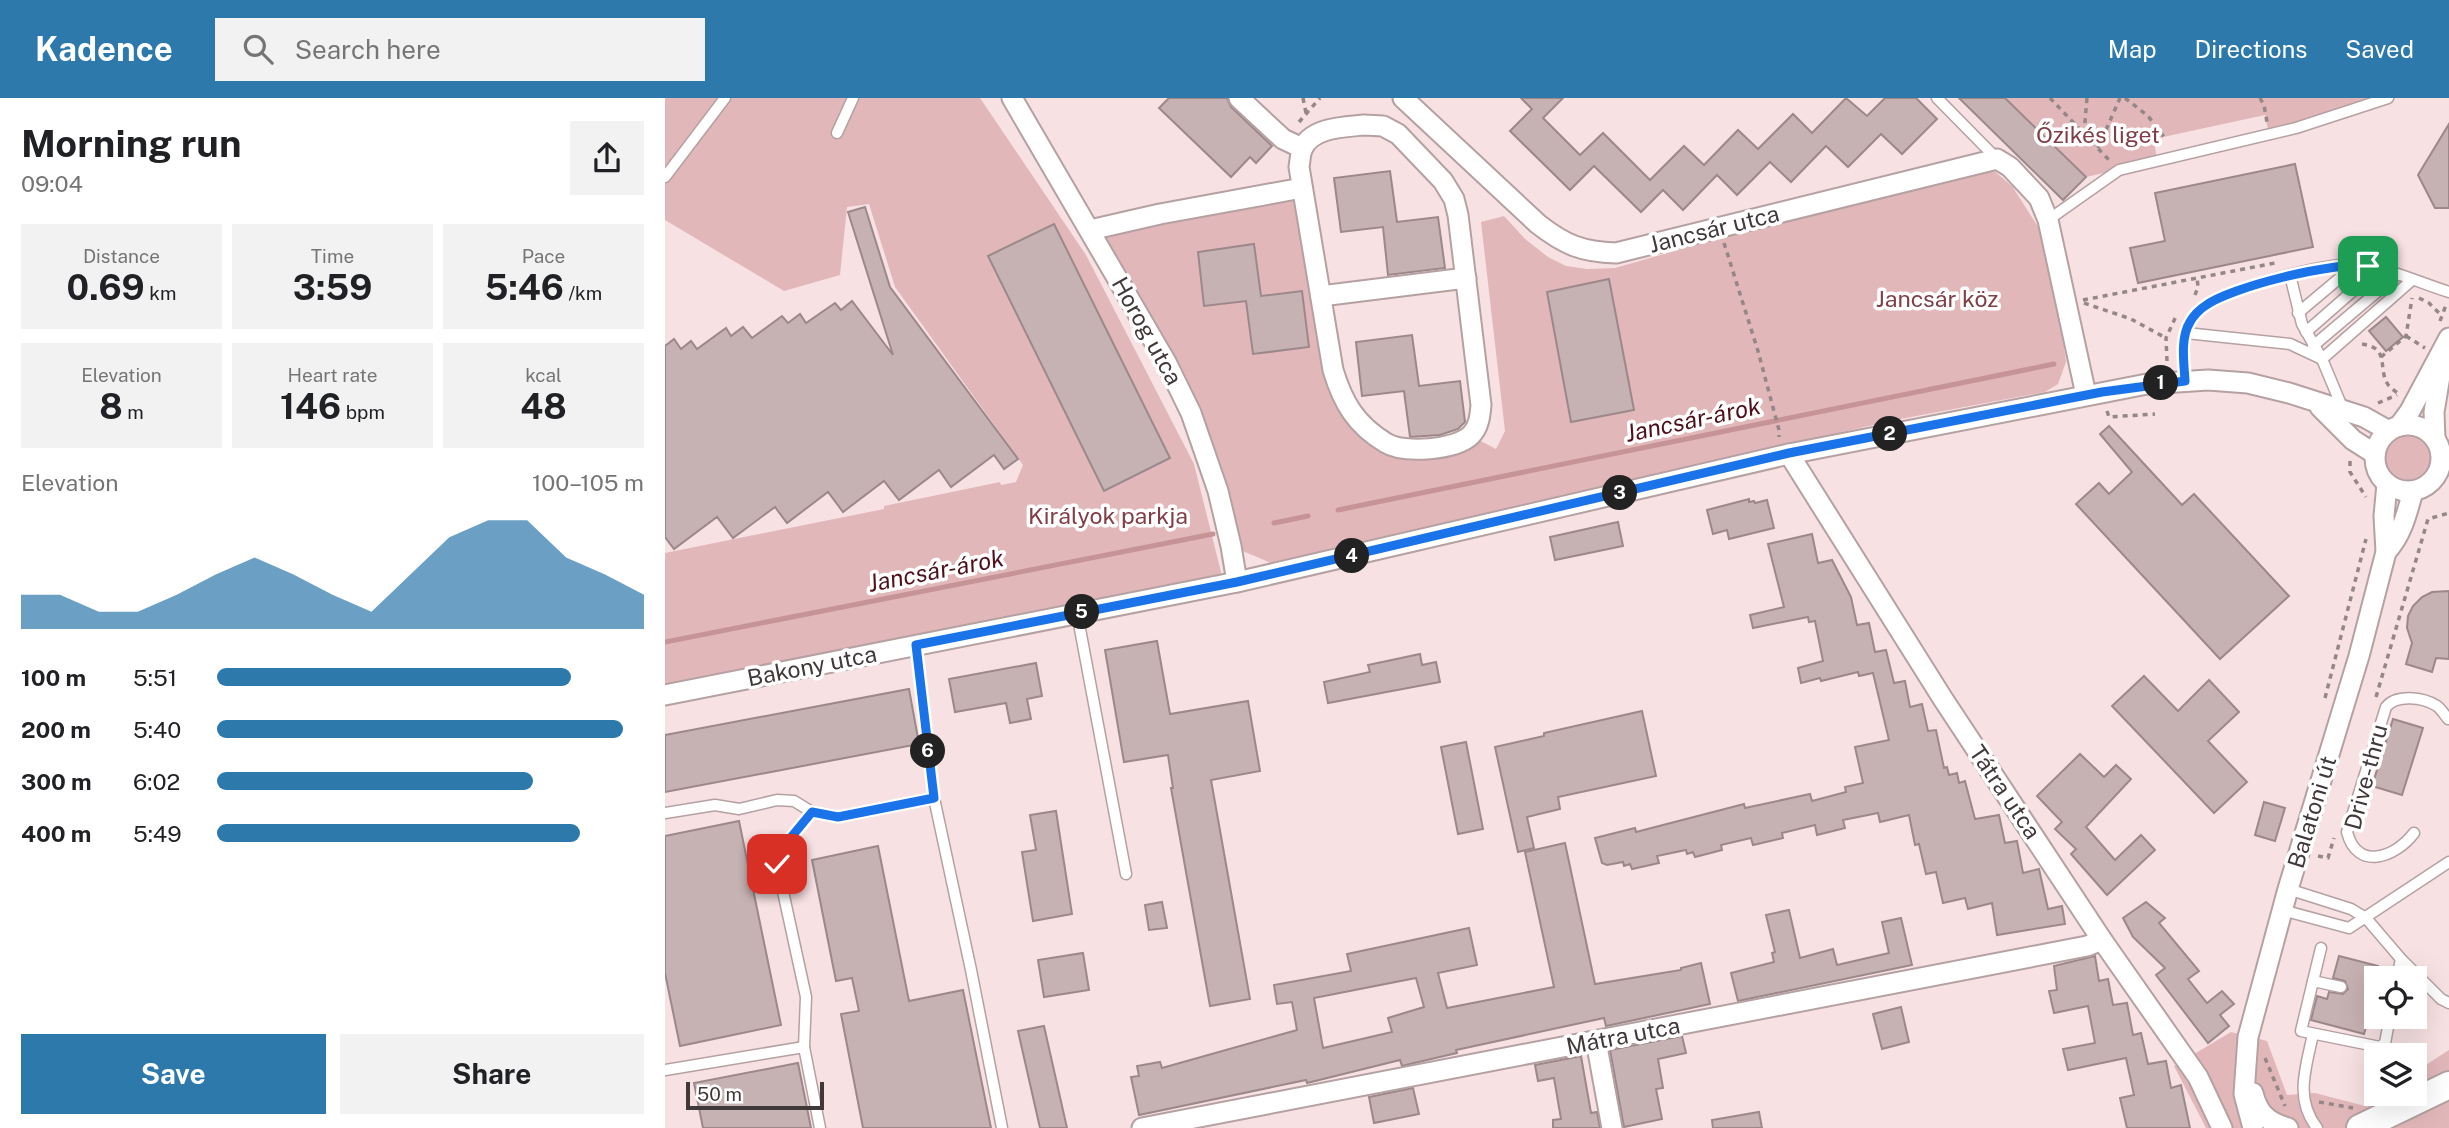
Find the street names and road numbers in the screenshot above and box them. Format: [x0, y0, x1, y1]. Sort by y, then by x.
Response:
street label: Jancsár utca [1646, 199, 1782, 258]
street label: Horog utca [1107, 272, 1188, 389]
street label: Bakony utca [745, 640, 879, 691]
street label: Drive-thru [2338, 721, 2393, 833]
street label: Tátra utca [1964, 740, 2047, 844]
street label: Balatoni út [2282, 753, 2341, 871]
street label: Mátra utca [1564, 1011, 1682, 1060]

